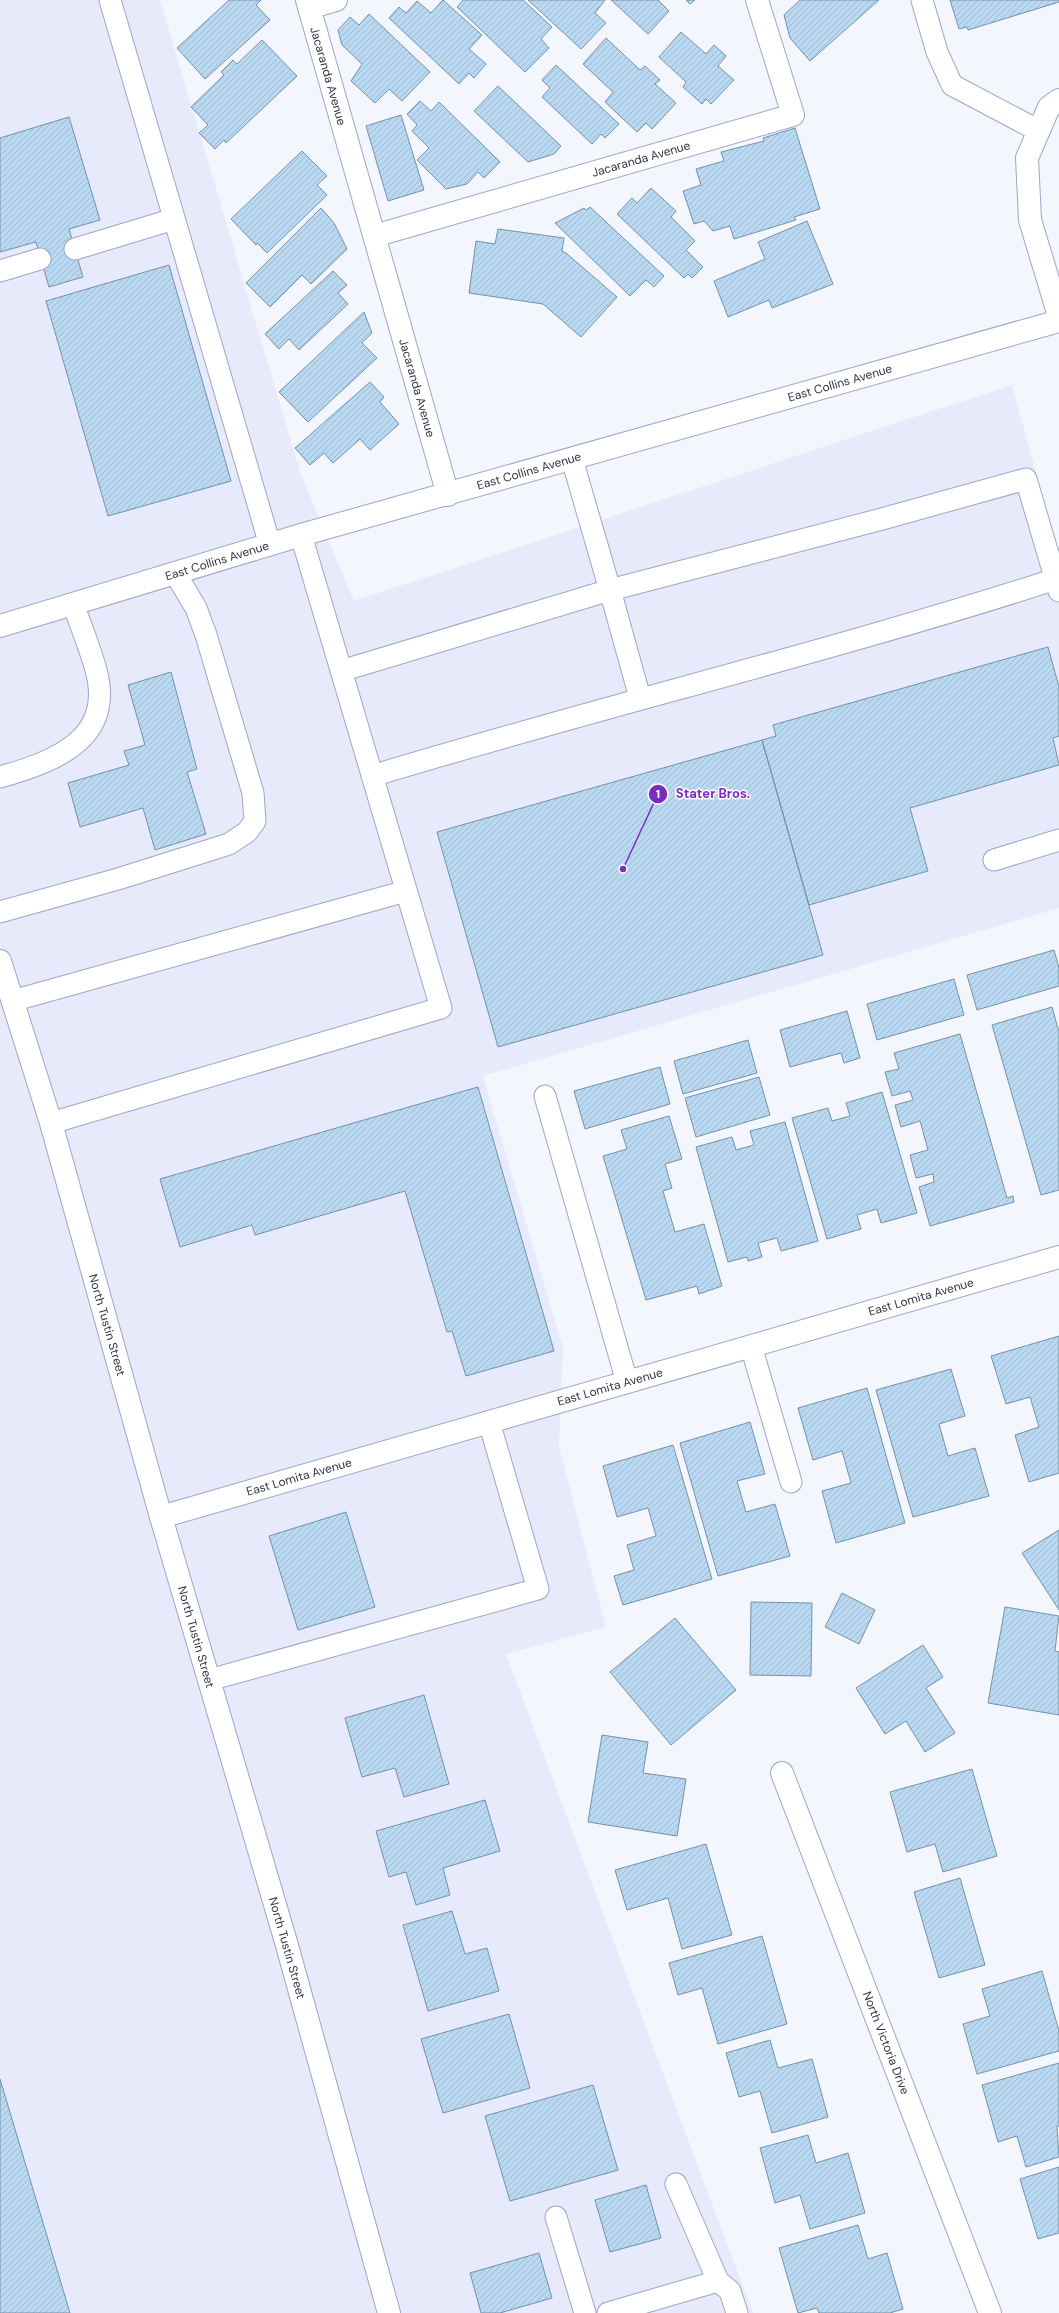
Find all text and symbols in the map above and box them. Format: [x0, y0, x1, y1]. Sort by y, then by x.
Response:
street label: Jacaranda Avenue [306, 25, 350, 127]
street label: Jacaranda Avenue [590, 137, 692, 181]
street label: Jacaranda Avenue [395, 337, 439, 439]
street label: East Collins Avenue [786, 360, 894, 406]
street label: East Collins Avenue [475, 448, 583, 494]
street label: East Collins Avenue [163, 538, 271, 584]
callout: Stater Bros. [648, 781, 758, 806]
text: Stater Bros. [676, 785, 750, 802]
text: 1 [656, 786, 660, 802]
street label: North Tustin Street [85, 1272, 129, 1378]
street label: East Lomita Avenue [866, 1274, 976, 1320]
street label: East Lomita Avenue [555, 1364, 665, 1410]
street label: East Lomita Avenue [244, 1454, 354, 1500]
street label: North Tustin Street [174, 1584, 218, 1690]
street label: North Tustin Street [265, 1895, 309, 2001]
street label: North Victoria Drive [859, 1989, 913, 2097]

